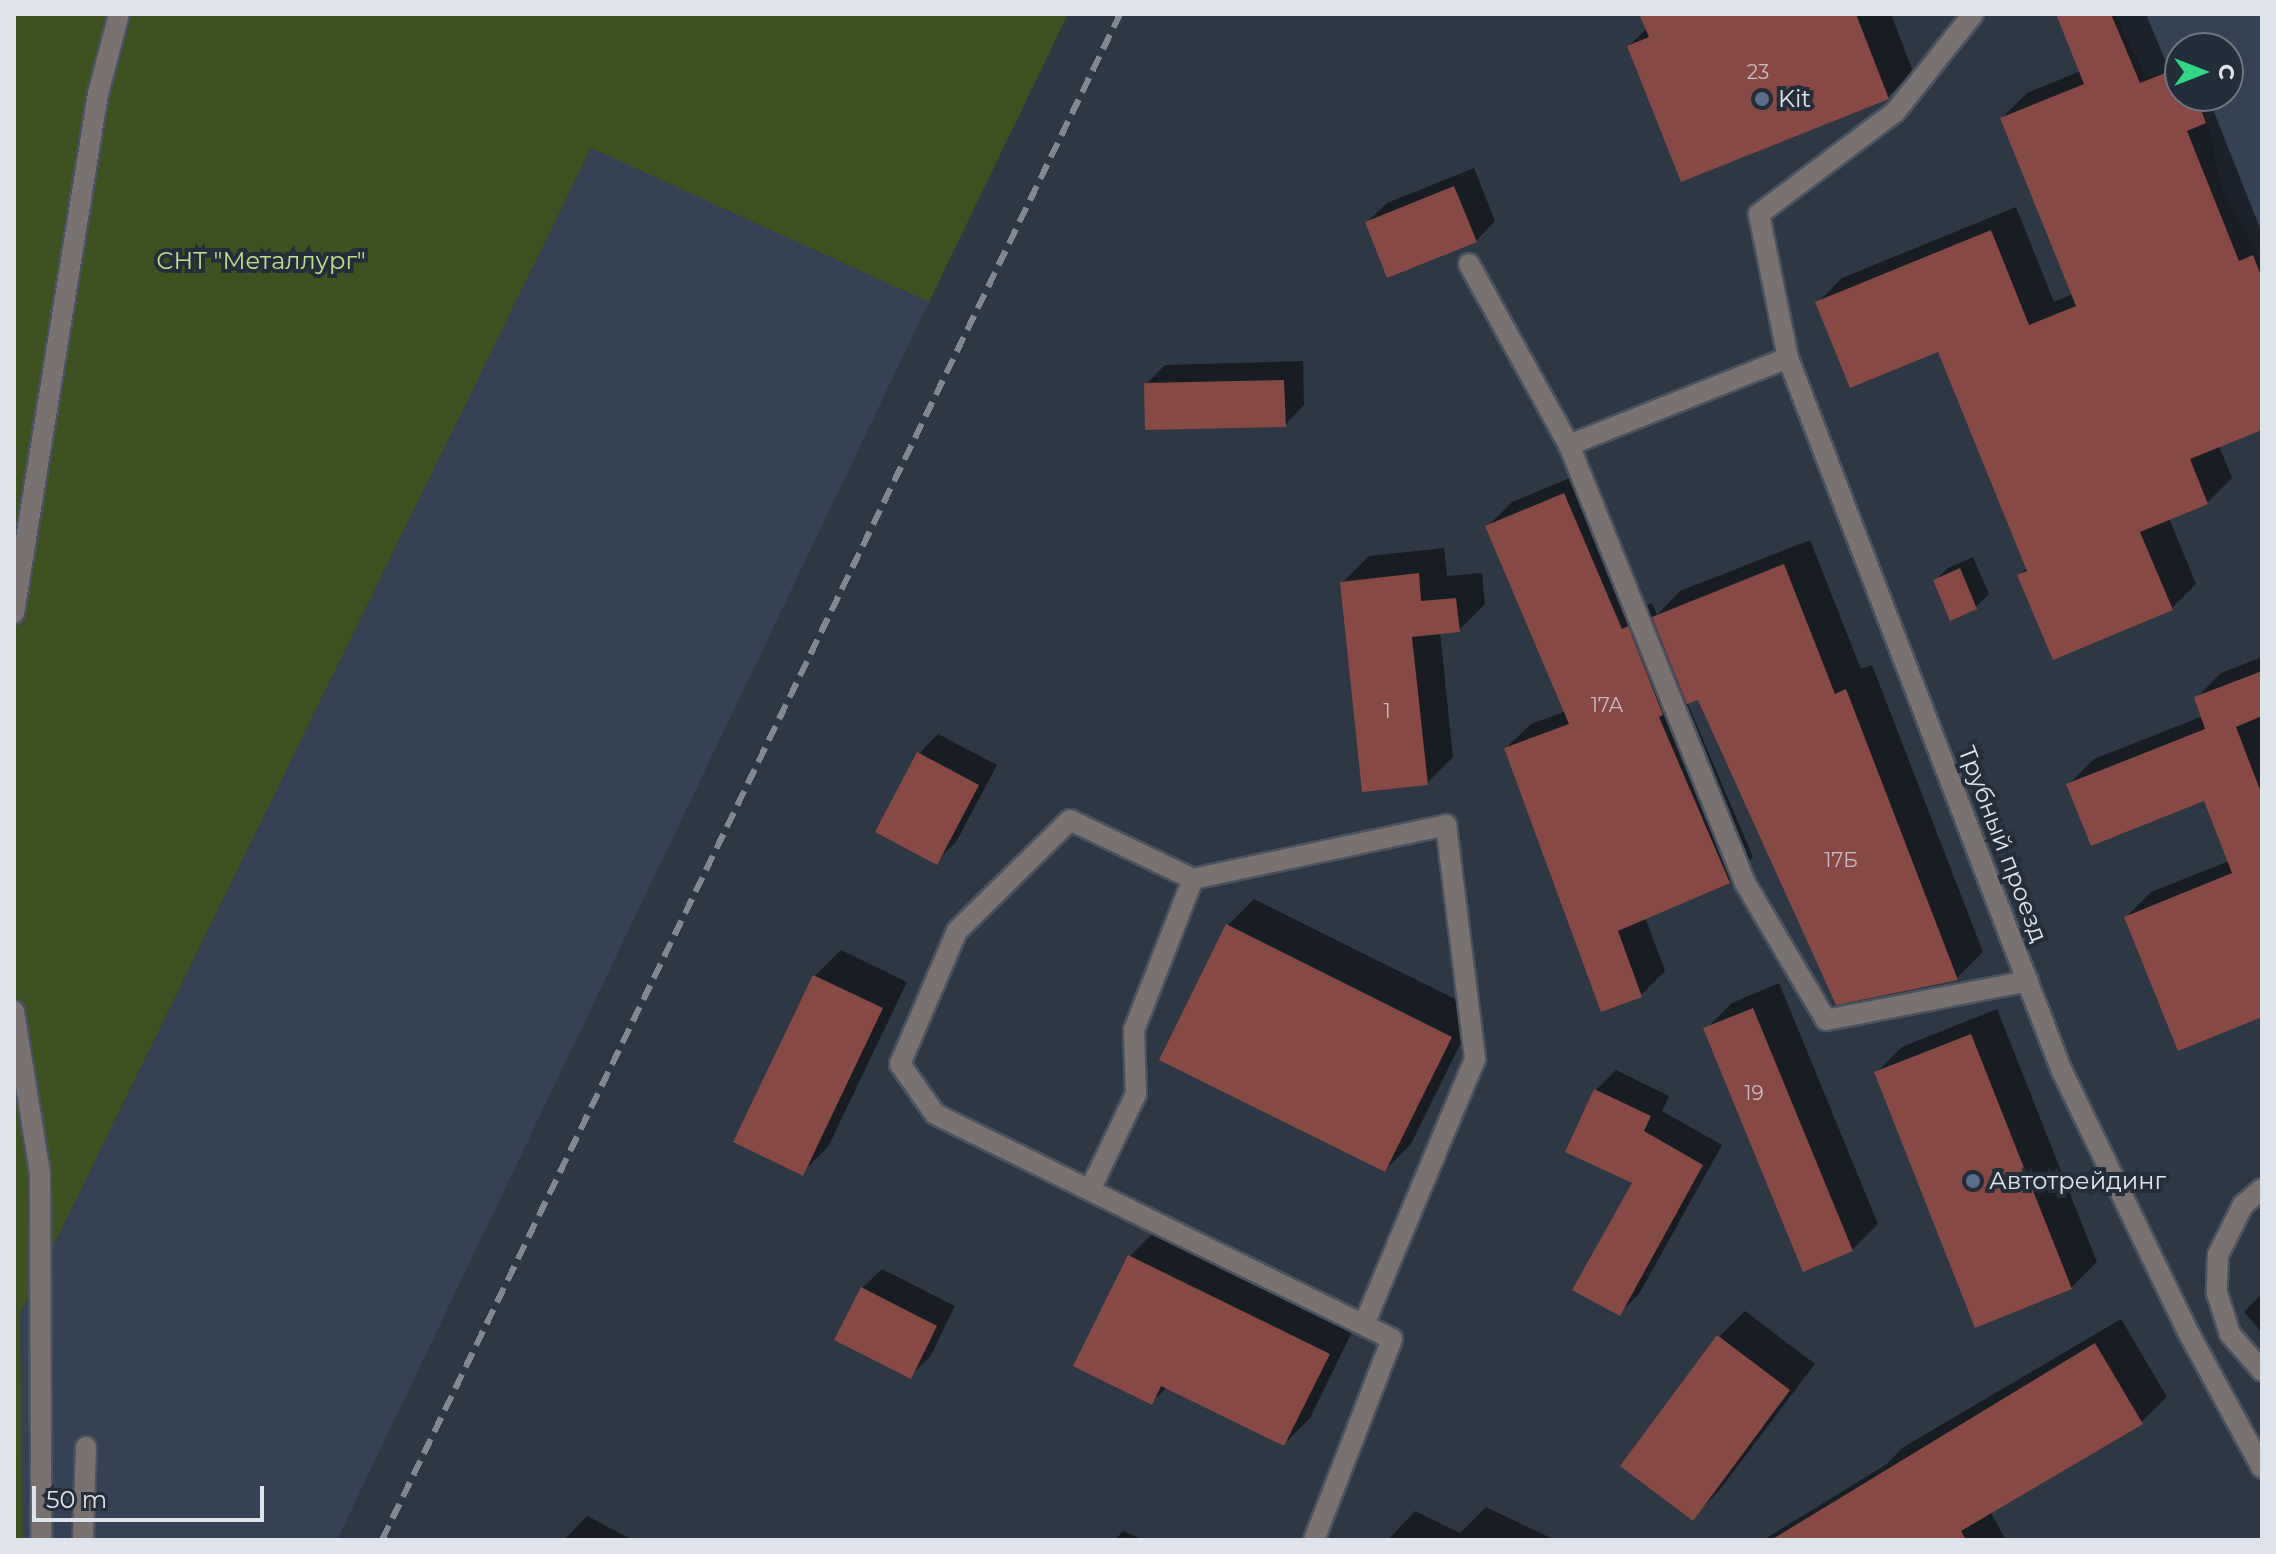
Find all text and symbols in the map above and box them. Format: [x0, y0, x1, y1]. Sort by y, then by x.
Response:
north arrow [2164, 32, 2244, 112]
house number: 23 [1747, 60, 1769, 84]
text: С [2213, 64, 2240, 80]
place label: Kit [1778, 85, 1811, 113]
marker: Kit [1753, 90, 1771, 108]
park label: СНТ "Металлург" [156, 247, 366, 275]
house number: 17А [1591, 693, 1623, 717]
house number: 1 [1383, 699, 1391, 723]
street label: Трубный проезд [1952, 742, 2054, 946]
house number: 17Б [1824, 848, 1858, 872]
house number: 19 [1744, 1081, 1764, 1105]
place label: Автотрейдинг [1989, 1167, 2166, 1195]
marker: Автотрейдинг [1964, 1172, 1982, 1190]
scale bar [36, 1470, 268, 1520]
text: 50 m [46, 1485, 107, 1514]

